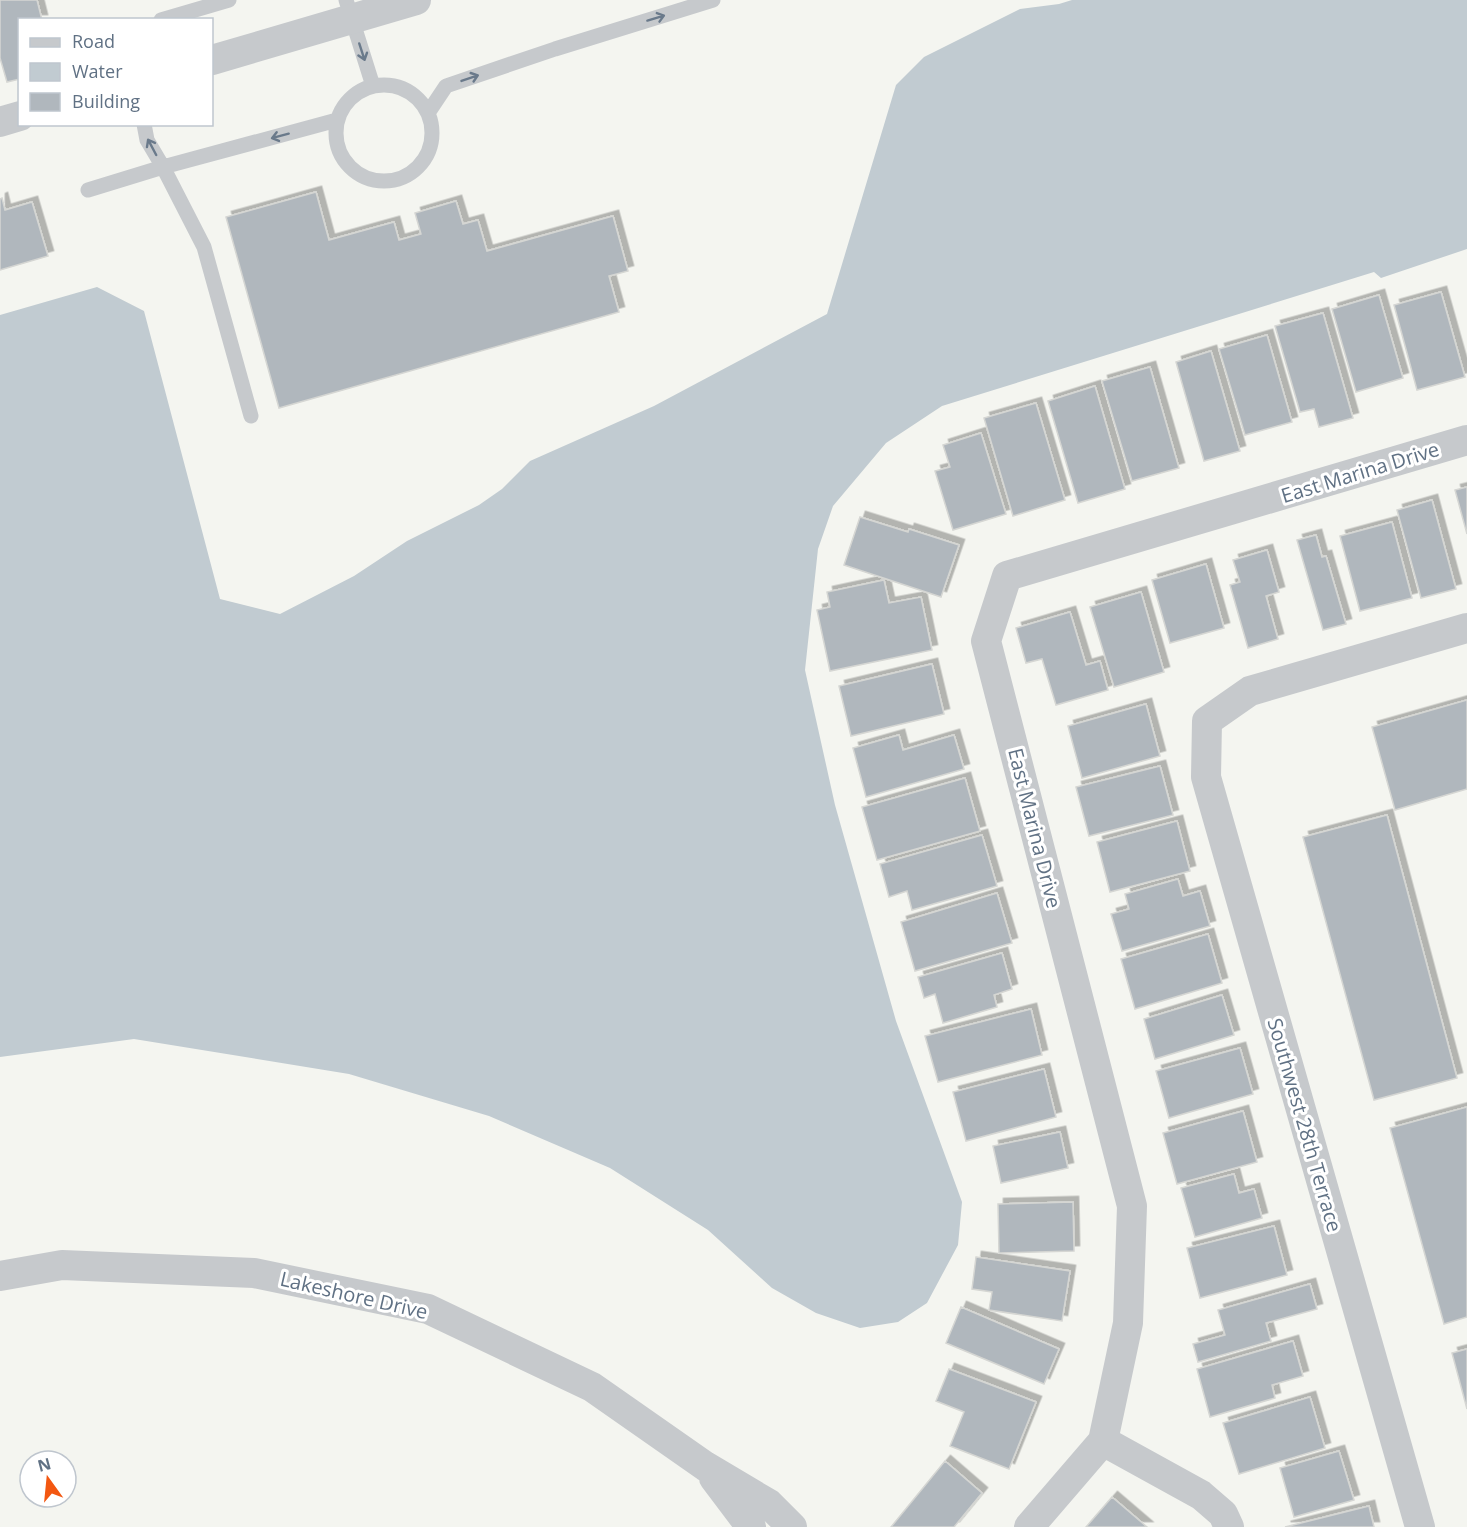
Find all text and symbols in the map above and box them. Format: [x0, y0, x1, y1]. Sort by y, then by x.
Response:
one-way arrow [646, 12, 665, 23]
legend [18, 18, 213, 126]
text: Road [72, 29, 115, 53]
one-way arrow [357, 42, 368, 61]
text: Water [72, 59, 123, 83]
one-way arrow [461, 71, 479, 82]
text: Building [72, 89, 140, 113]
one-way arrow [271, 130, 290, 142]
one-way arrow [146, 138, 157, 156]
street label: East Marina Drive [1278, 435, 1442, 509]
street label: East Marina Drive [1002, 745, 1068, 911]
street label: Southwest 28th Terrace [1262, 1015, 1348, 1235]
street label: Lakeshore Drive [278, 1265, 430, 1325]
north arrow [18, 1449, 78, 1509]
text: N [35, 1452, 53, 1477]

